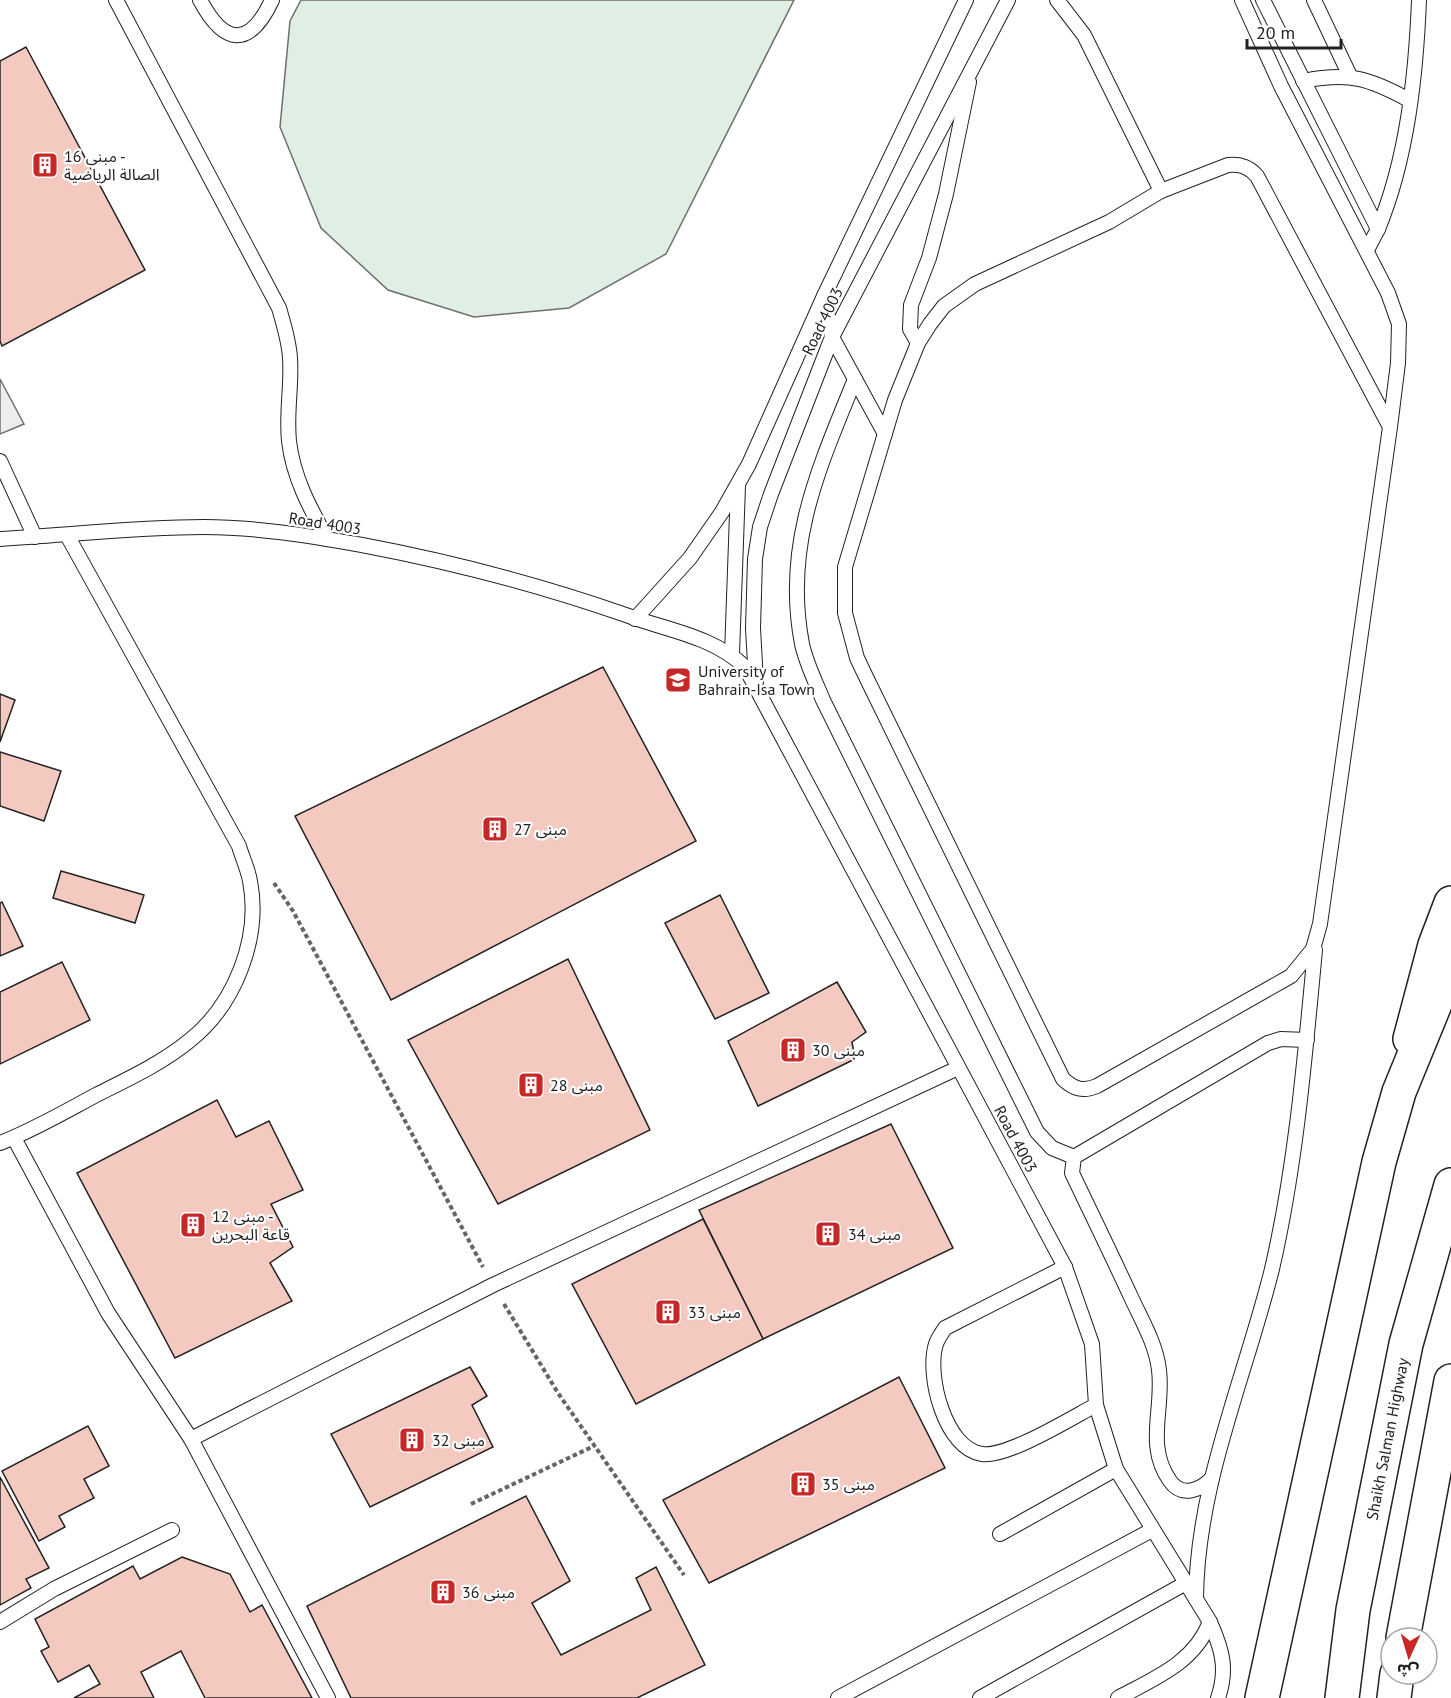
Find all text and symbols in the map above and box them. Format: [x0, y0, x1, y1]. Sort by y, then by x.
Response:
scale bar [1247, 12, 1342, 50]
text: 20 m [1256, 21, 1295, 44]
place label: مبنى 16 - الصالة الرياضية [64, 146, 159, 184]
building icon: مبنى 16 - الصالة الرياضية [30, 150, 60, 180]
street label: Road 4003 [797, 284, 847, 358]
street label: Road 4003 [287, 507, 363, 539]
place label: University of Bahrain-Isa Town [698, 661, 815, 699]
school or university icon: University of Bahrain-Isa Town [663, 665, 693, 695]
building icon: مبنى 27 [480, 814, 510, 844]
place label: مبنى 27 [514, 819, 567, 839]
building icon: مبنى 30 [778, 1035, 808, 1065]
place label: مبنى 30 [812, 1040, 865, 1060]
building icon: مبنى 28 [516, 1070, 546, 1100]
place label: مبنى 28 [550, 1075, 603, 1095]
street label: Road 4003 [990, 1102, 1042, 1176]
place label: مبنى 12 - قاعة البحرين [212, 1206, 290, 1244]
building icon: مبنى 12 - قاعة البحرين [178, 1210, 208, 1240]
building icon: مبنى 34 [813, 1219, 843, 1249]
place label: مبنى 34 [848, 1224, 901, 1244]
building icon: مبنى 33 [653, 1297, 683, 1327]
place label: مبنى 33 [688, 1302, 741, 1322]
street label: Shaikh Salman Highway [1361, 1356, 1413, 1522]
building icon: مبنى 32 [397, 1425, 427, 1455]
place label: مبنى 32 [432, 1430, 485, 1450]
building icon: مبنى 35 [788, 1469, 818, 1499]
place label: مبنى 35 [822, 1474, 875, 1494]
building icon: مبنى 36 [428, 1577, 458, 1607]
place label: مبنى 36 [462, 1582, 515, 1602]
north arrow [1379, 1626, 1439, 1686]
text: ش [1396, 1660, 1420, 1682]

